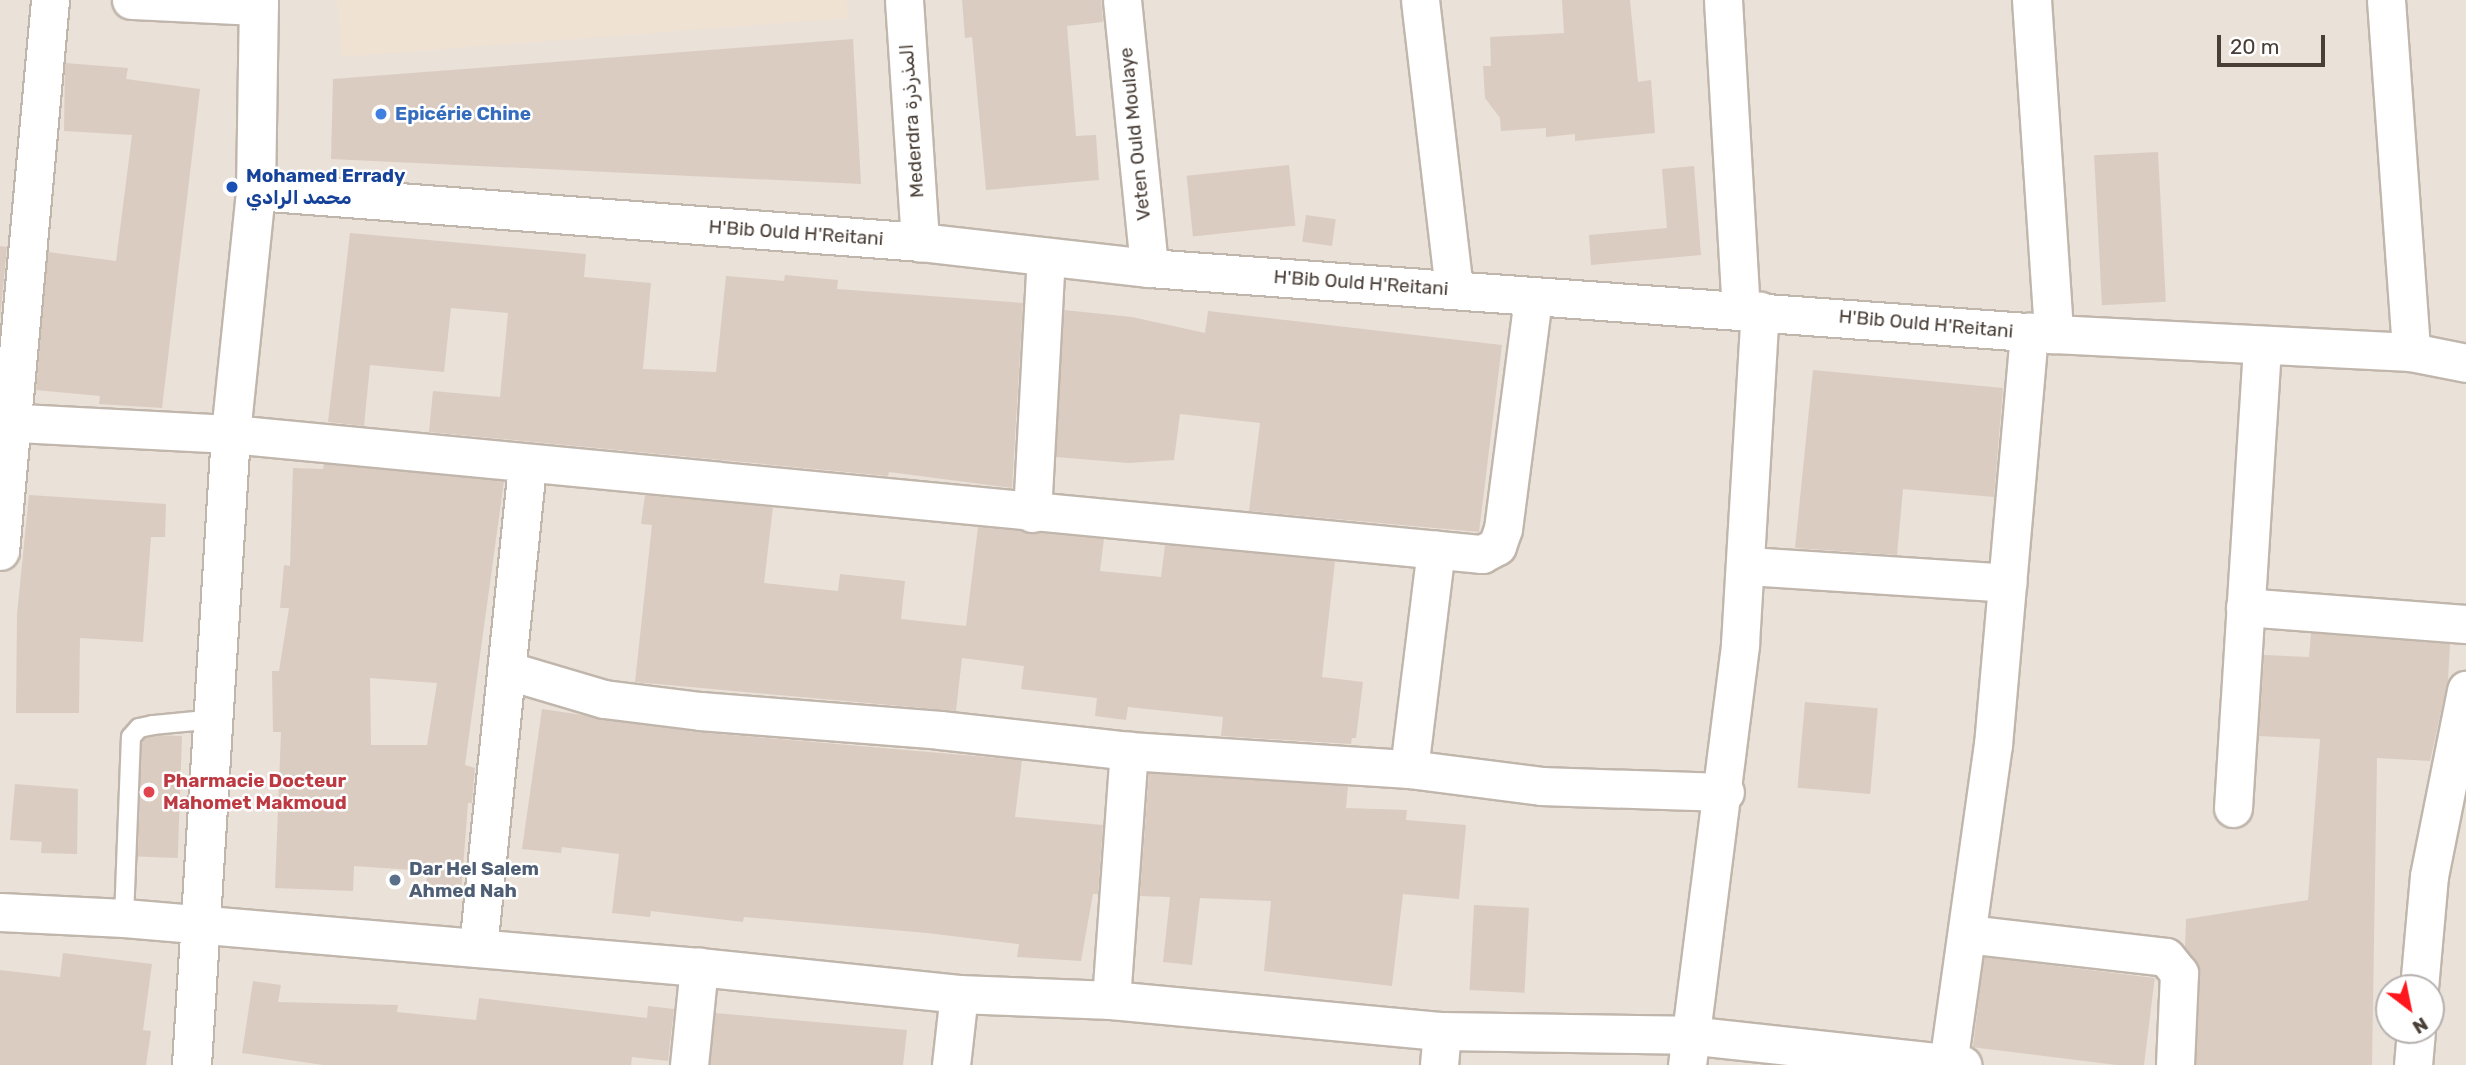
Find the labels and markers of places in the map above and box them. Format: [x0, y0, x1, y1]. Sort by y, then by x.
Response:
place label: Epicérie Chine [395, 103, 531, 125]
marker: Epicérie Chine [373, 106, 389, 122]
place label: Mohamed Errady محمد الرادي [246, 165, 405, 209]
marker: Mohamed Errady محمد الرادي [224, 179, 240, 195]
place label: Pharmacie Docteur Mahomet Makmoud [163, 770, 347, 814]
marker: Pharmacie Docteur Mahomet Makmoud [141, 784, 157, 800]
place label: Dar Hel Salem Ahmed Nah [409, 858, 539, 902]
marker: Dar Hel Salem Ahmed Nah [387, 872, 403, 888]

